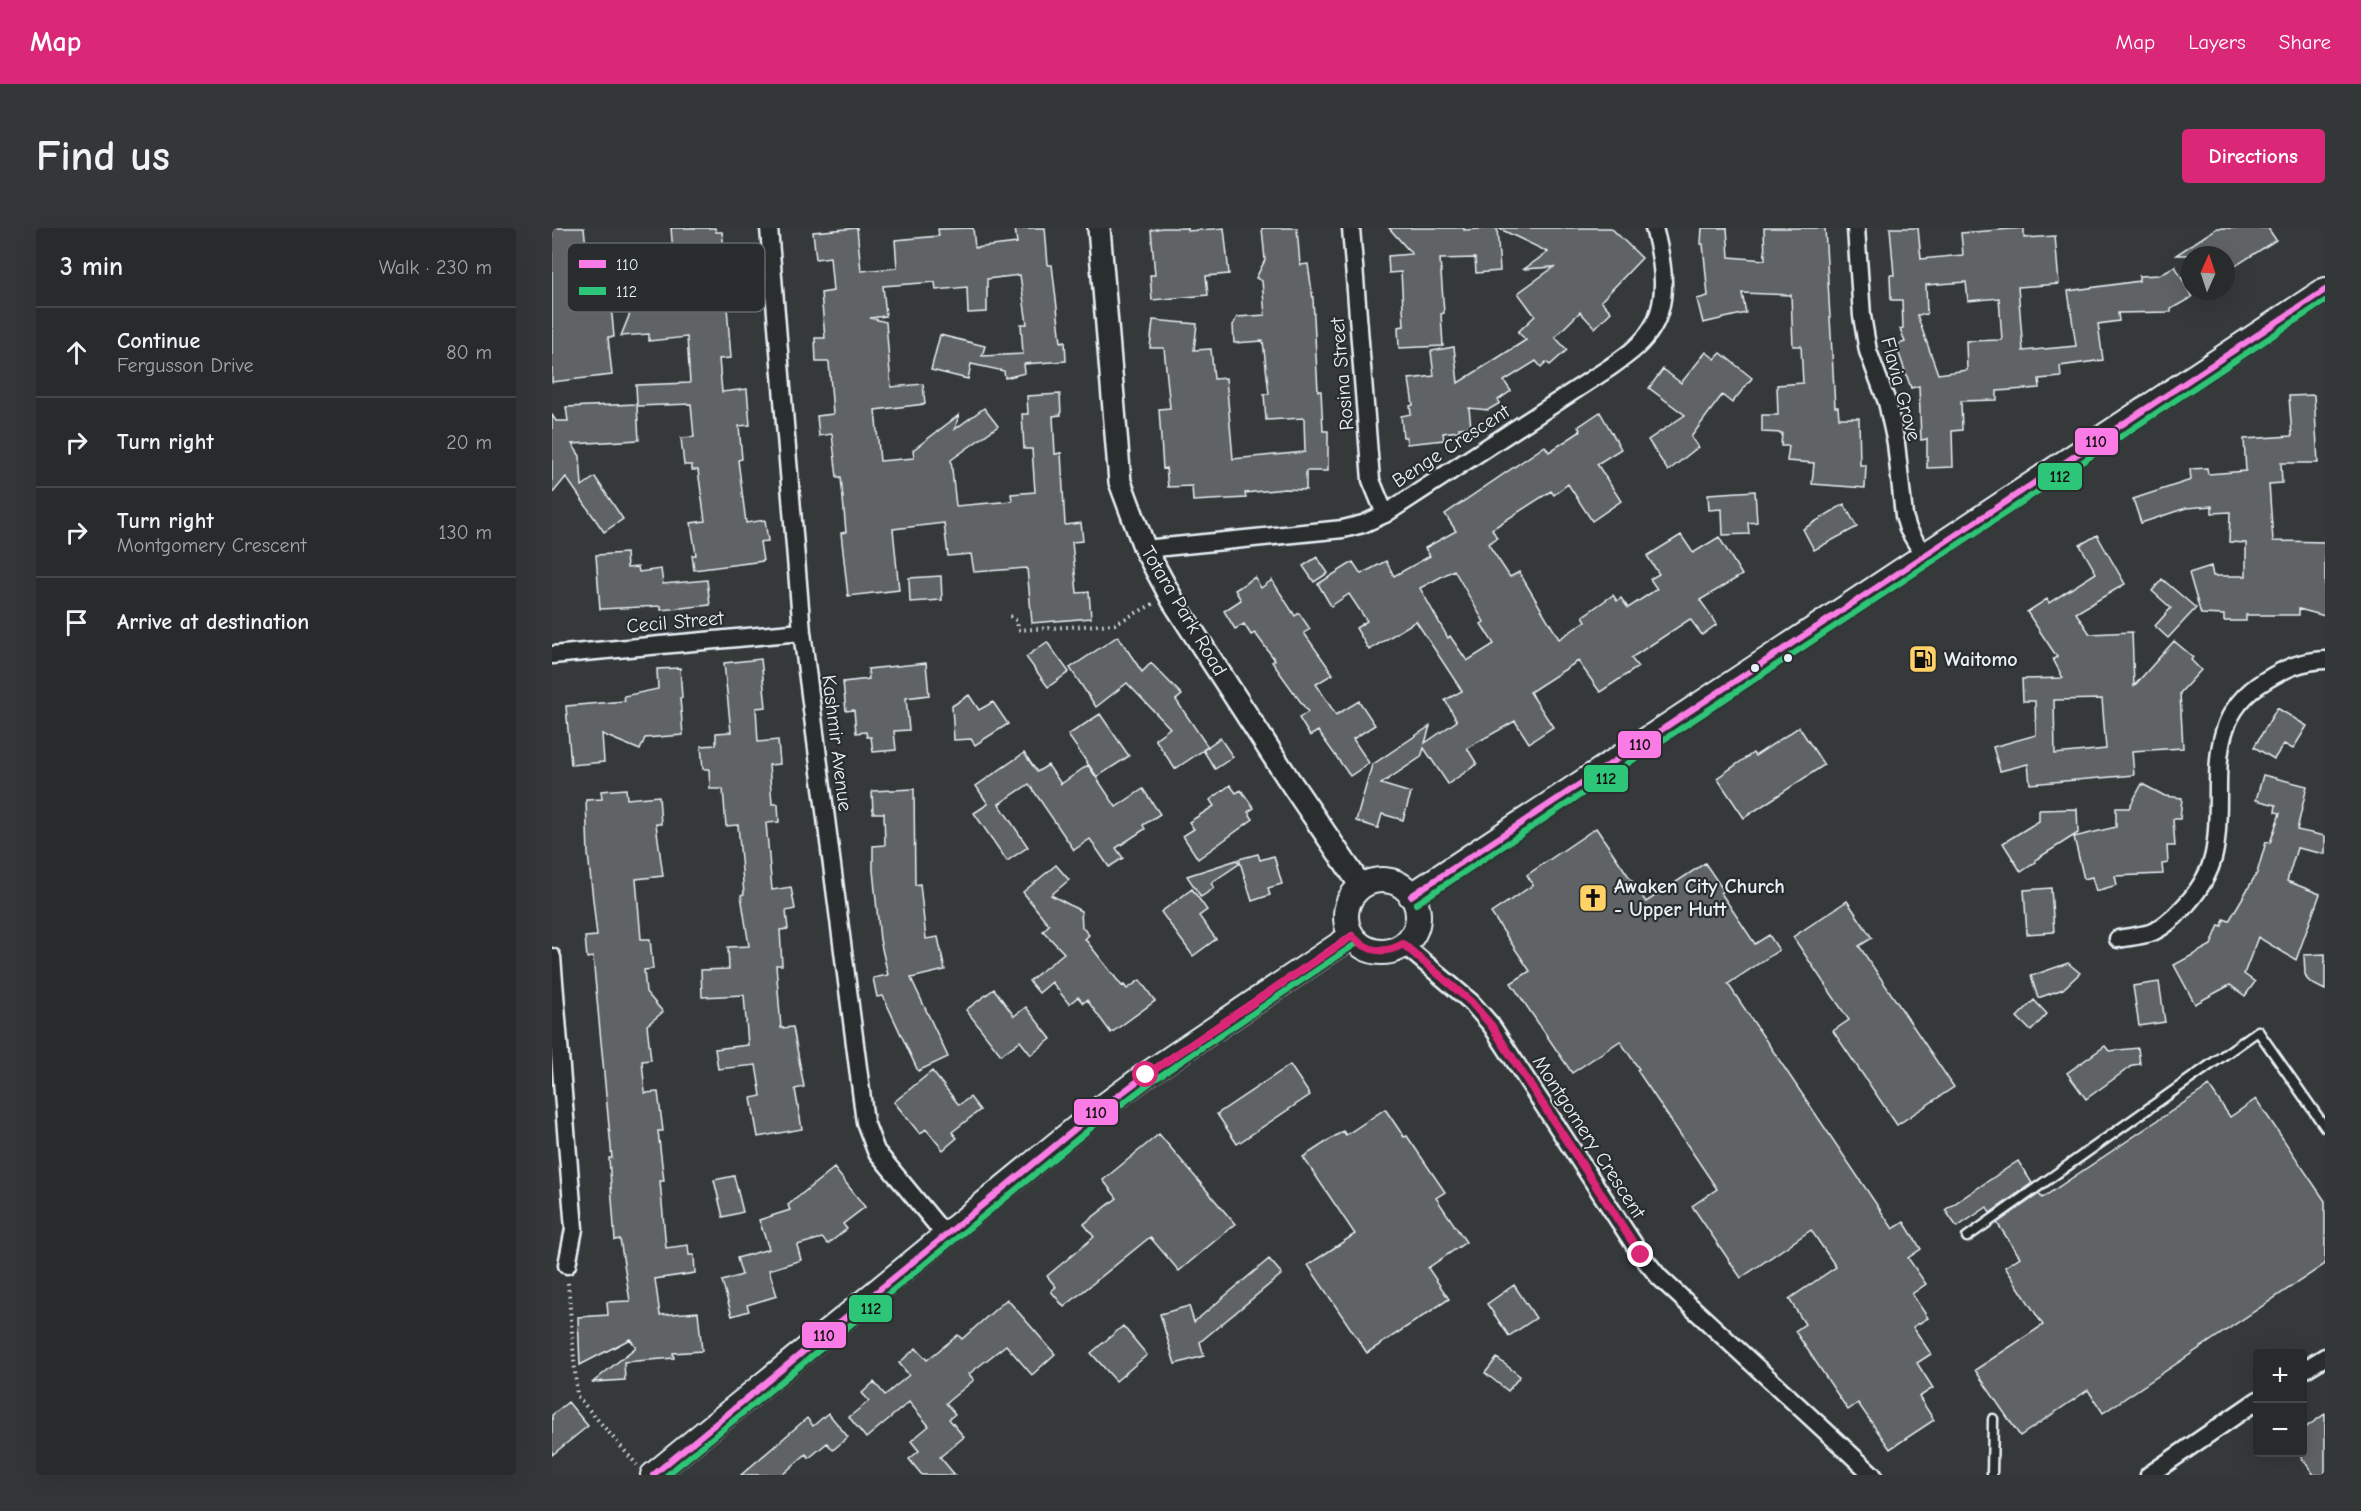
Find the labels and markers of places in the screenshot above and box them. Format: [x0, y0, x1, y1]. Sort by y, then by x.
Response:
fuel station icon: Waitomo [1907, 643, 1939, 675]
place label: Waitomo [1944, 648, 2018, 671]
unlabelled marker [1782, 652, 1794, 664]
unlabelled marker [1749, 662, 1761, 674]
place label: Awaken City Church - Upper Hutt [1614, 875, 1785, 921]
church icon: Awaken City Church - Upper Hutt [1577, 882, 1609, 914]

